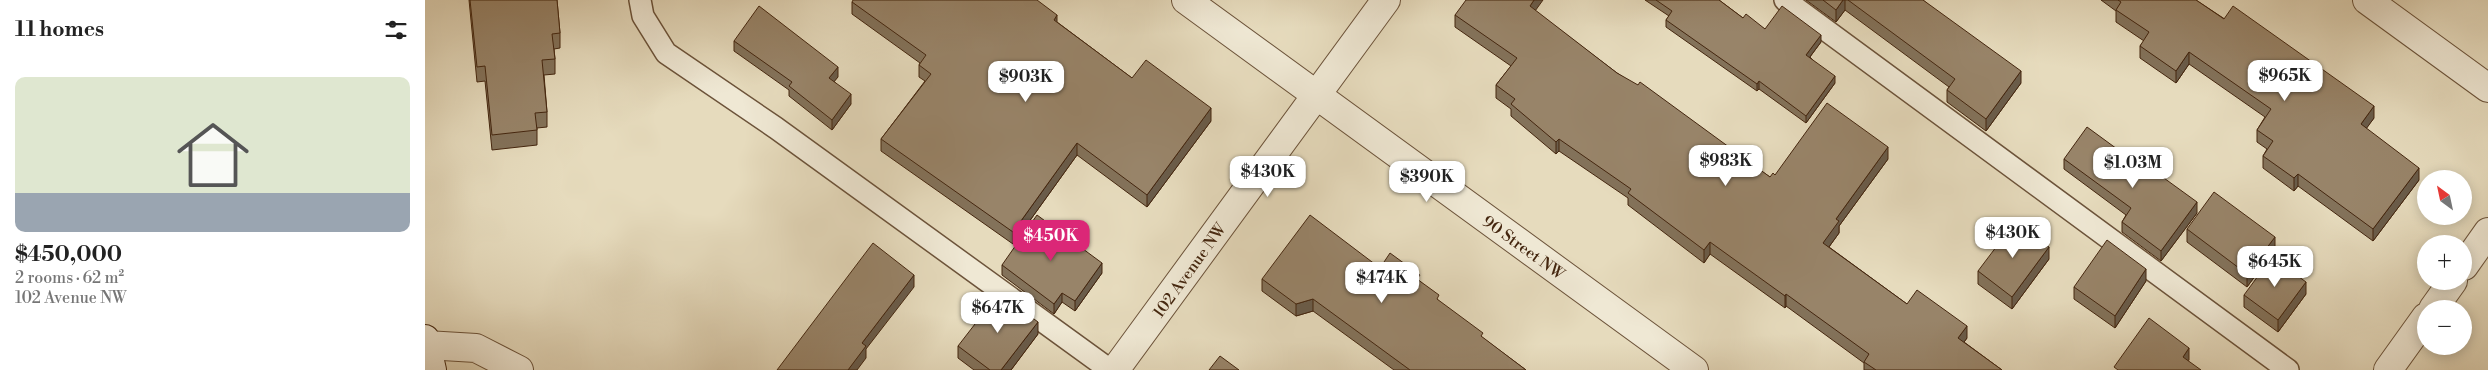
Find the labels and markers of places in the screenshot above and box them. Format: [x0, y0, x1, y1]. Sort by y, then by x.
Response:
pin: $965K [2250, 59, 2320, 102]
pin: $903K [991, 61, 1061, 103]
pin: $983K [1691, 144, 1761, 187]
pin: $1.03M [2092, 146, 2174, 189]
pin: $430K [1233, 156, 1303, 198]
pin: $390K [1392, 160, 1462, 203]
pin: $430K [1978, 216, 2048, 259]
pin: $450K [1016, 220, 1086, 262]
pin: $645K [2240, 246, 2310, 288]
pin: $474K [1347, 262, 1417, 304]
pin: $647K [963, 292, 1033, 334]

